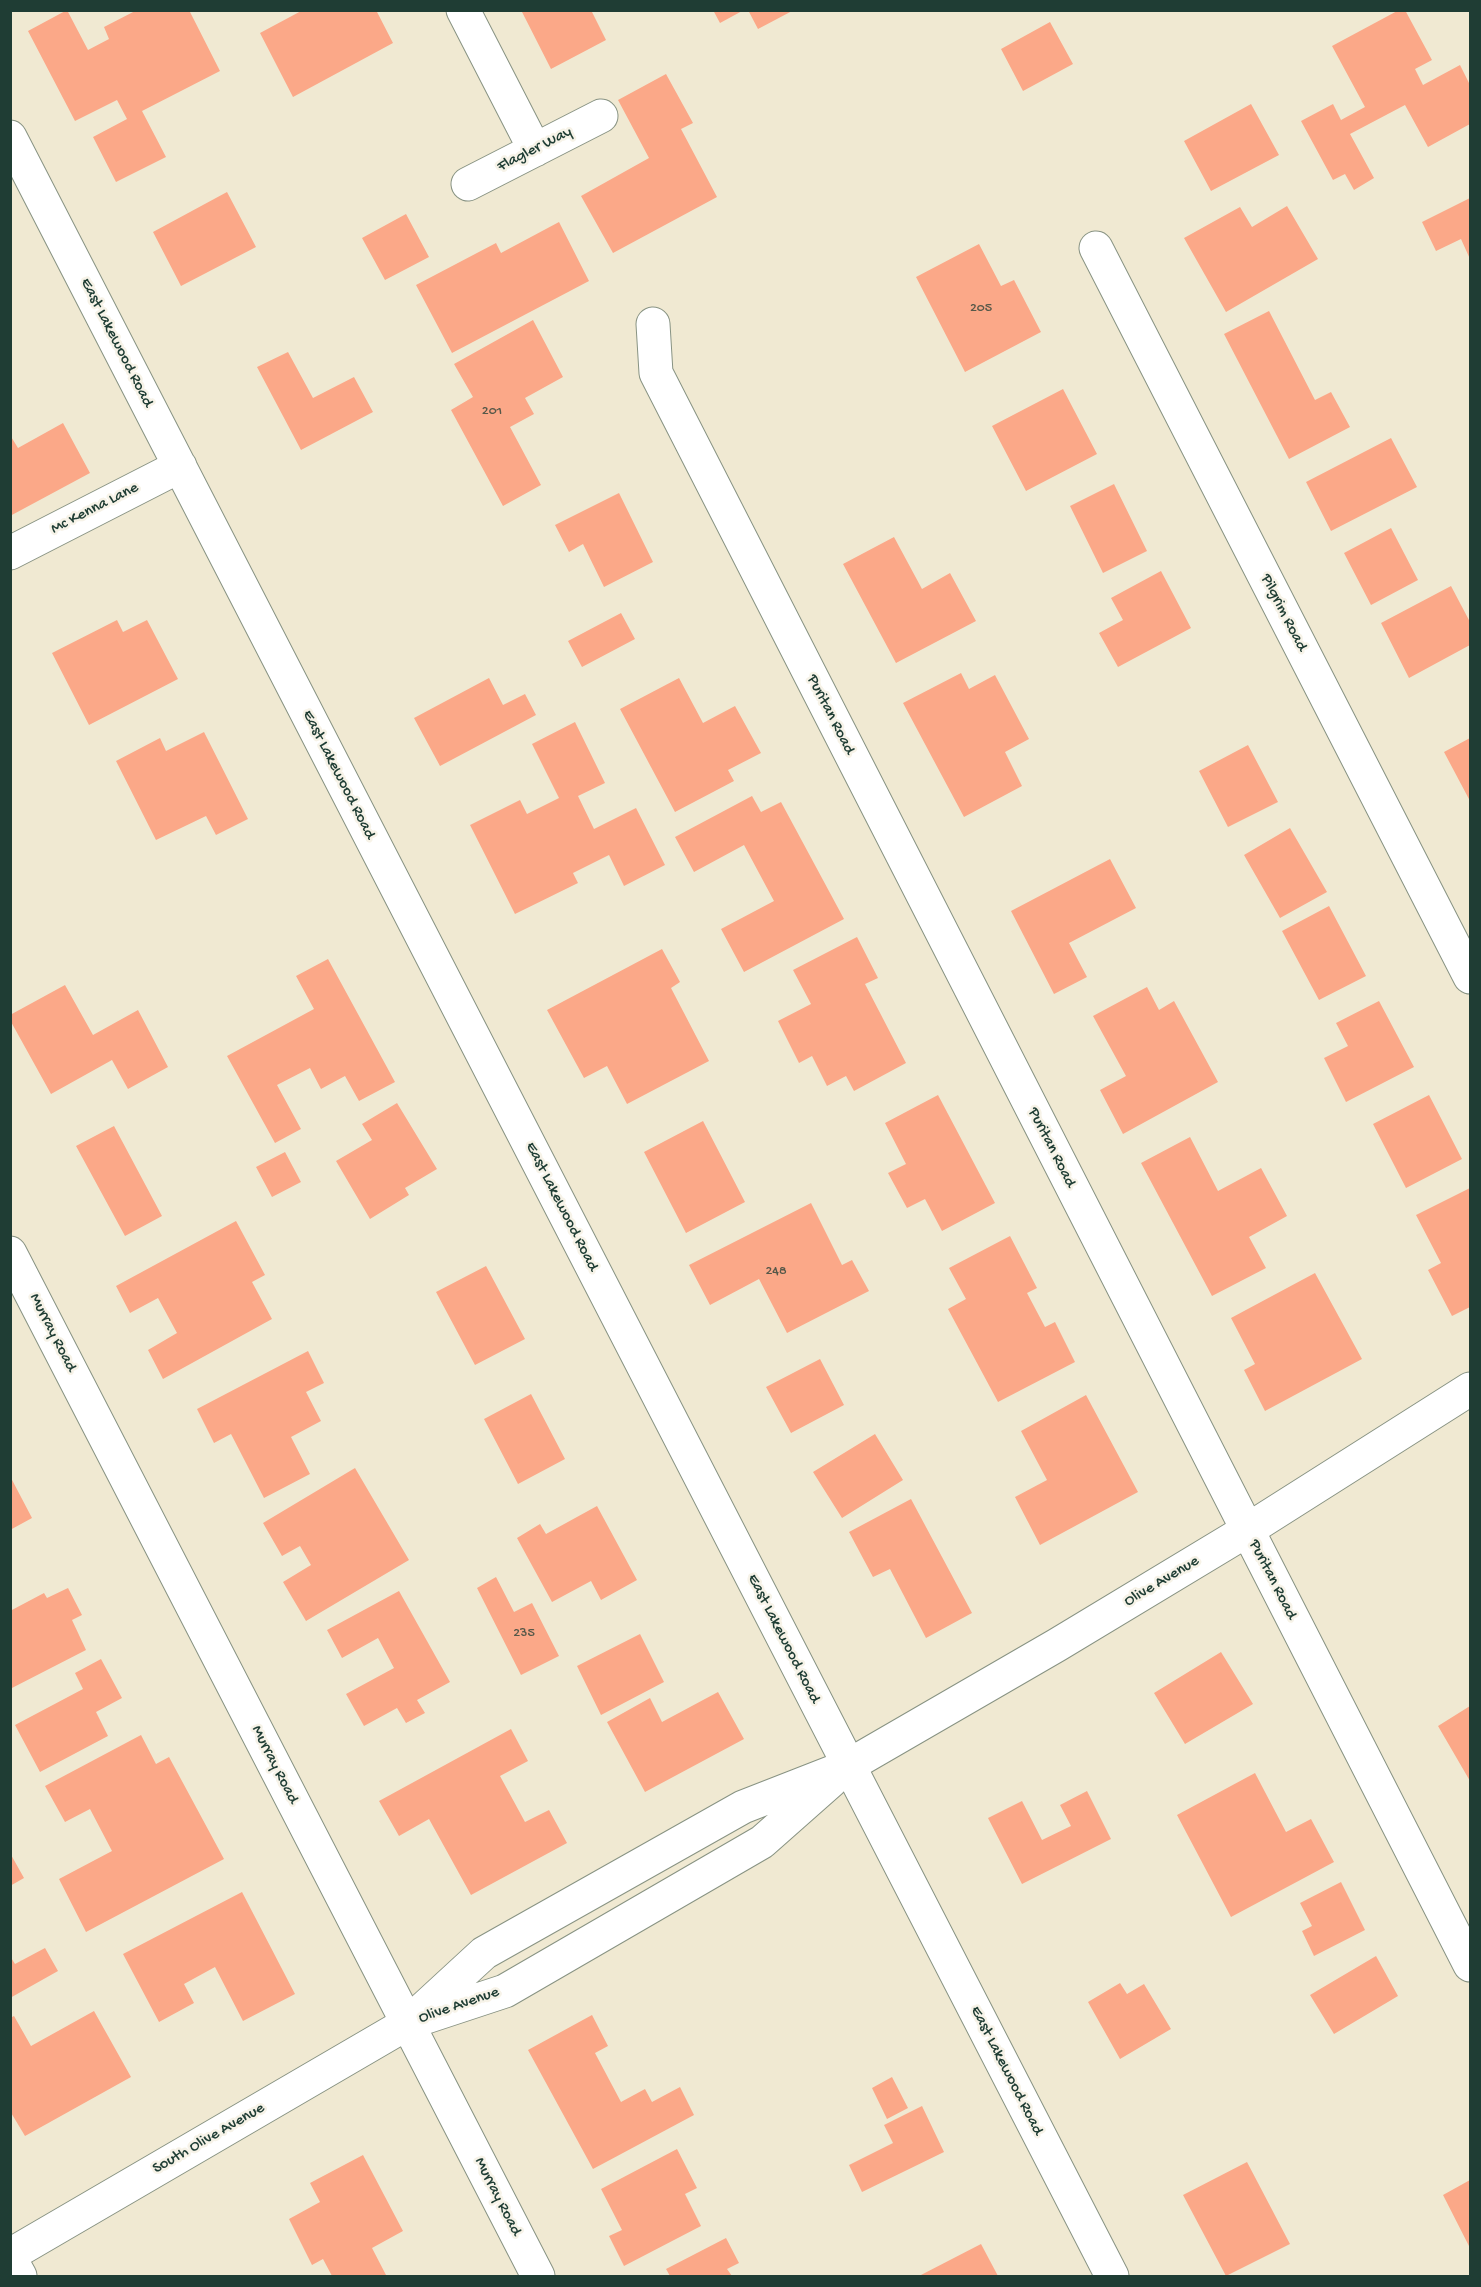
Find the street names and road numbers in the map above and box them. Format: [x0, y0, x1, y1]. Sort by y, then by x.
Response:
street label: Flagler Way [494, 123, 576, 177]
street label: East Lakewood Road [75, 275, 157, 411]
street label: Mc Kenna Lane [48, 479, 142, 539]
street label: Pilgrim Road [1255, 571, 1311, 655]
street label: Puritan Road [802, 672, 858, 758]
street label: East Lakewood Road [297, 707, 379, 843]
street label: Puritan Road [1023, 1105, 1079, 1191]
street label: East Lakewood Road [520, 1139, 602, 1275]
street label: Murray Road [24, 1291, 80, 1375]
street label: Puritan Road [1244, 1537, 1300, 1623]
street label: Olive Avenue [1121, 1552, 1203, 1612]
street label: East Lakewood Road [742, 1571, 824, 1707]
street label: Murray Road [246, 1723, 302, 1807]
street label: Olive Avenue [416, 1983, 502, 2029]
street label: East Lakewood Road [965, 2003, 1047, 2139]
street label: South Olive Avenue [150, 2099, 268, 2179]
street label: Murray Road [469, 2155, 525, 2239]

